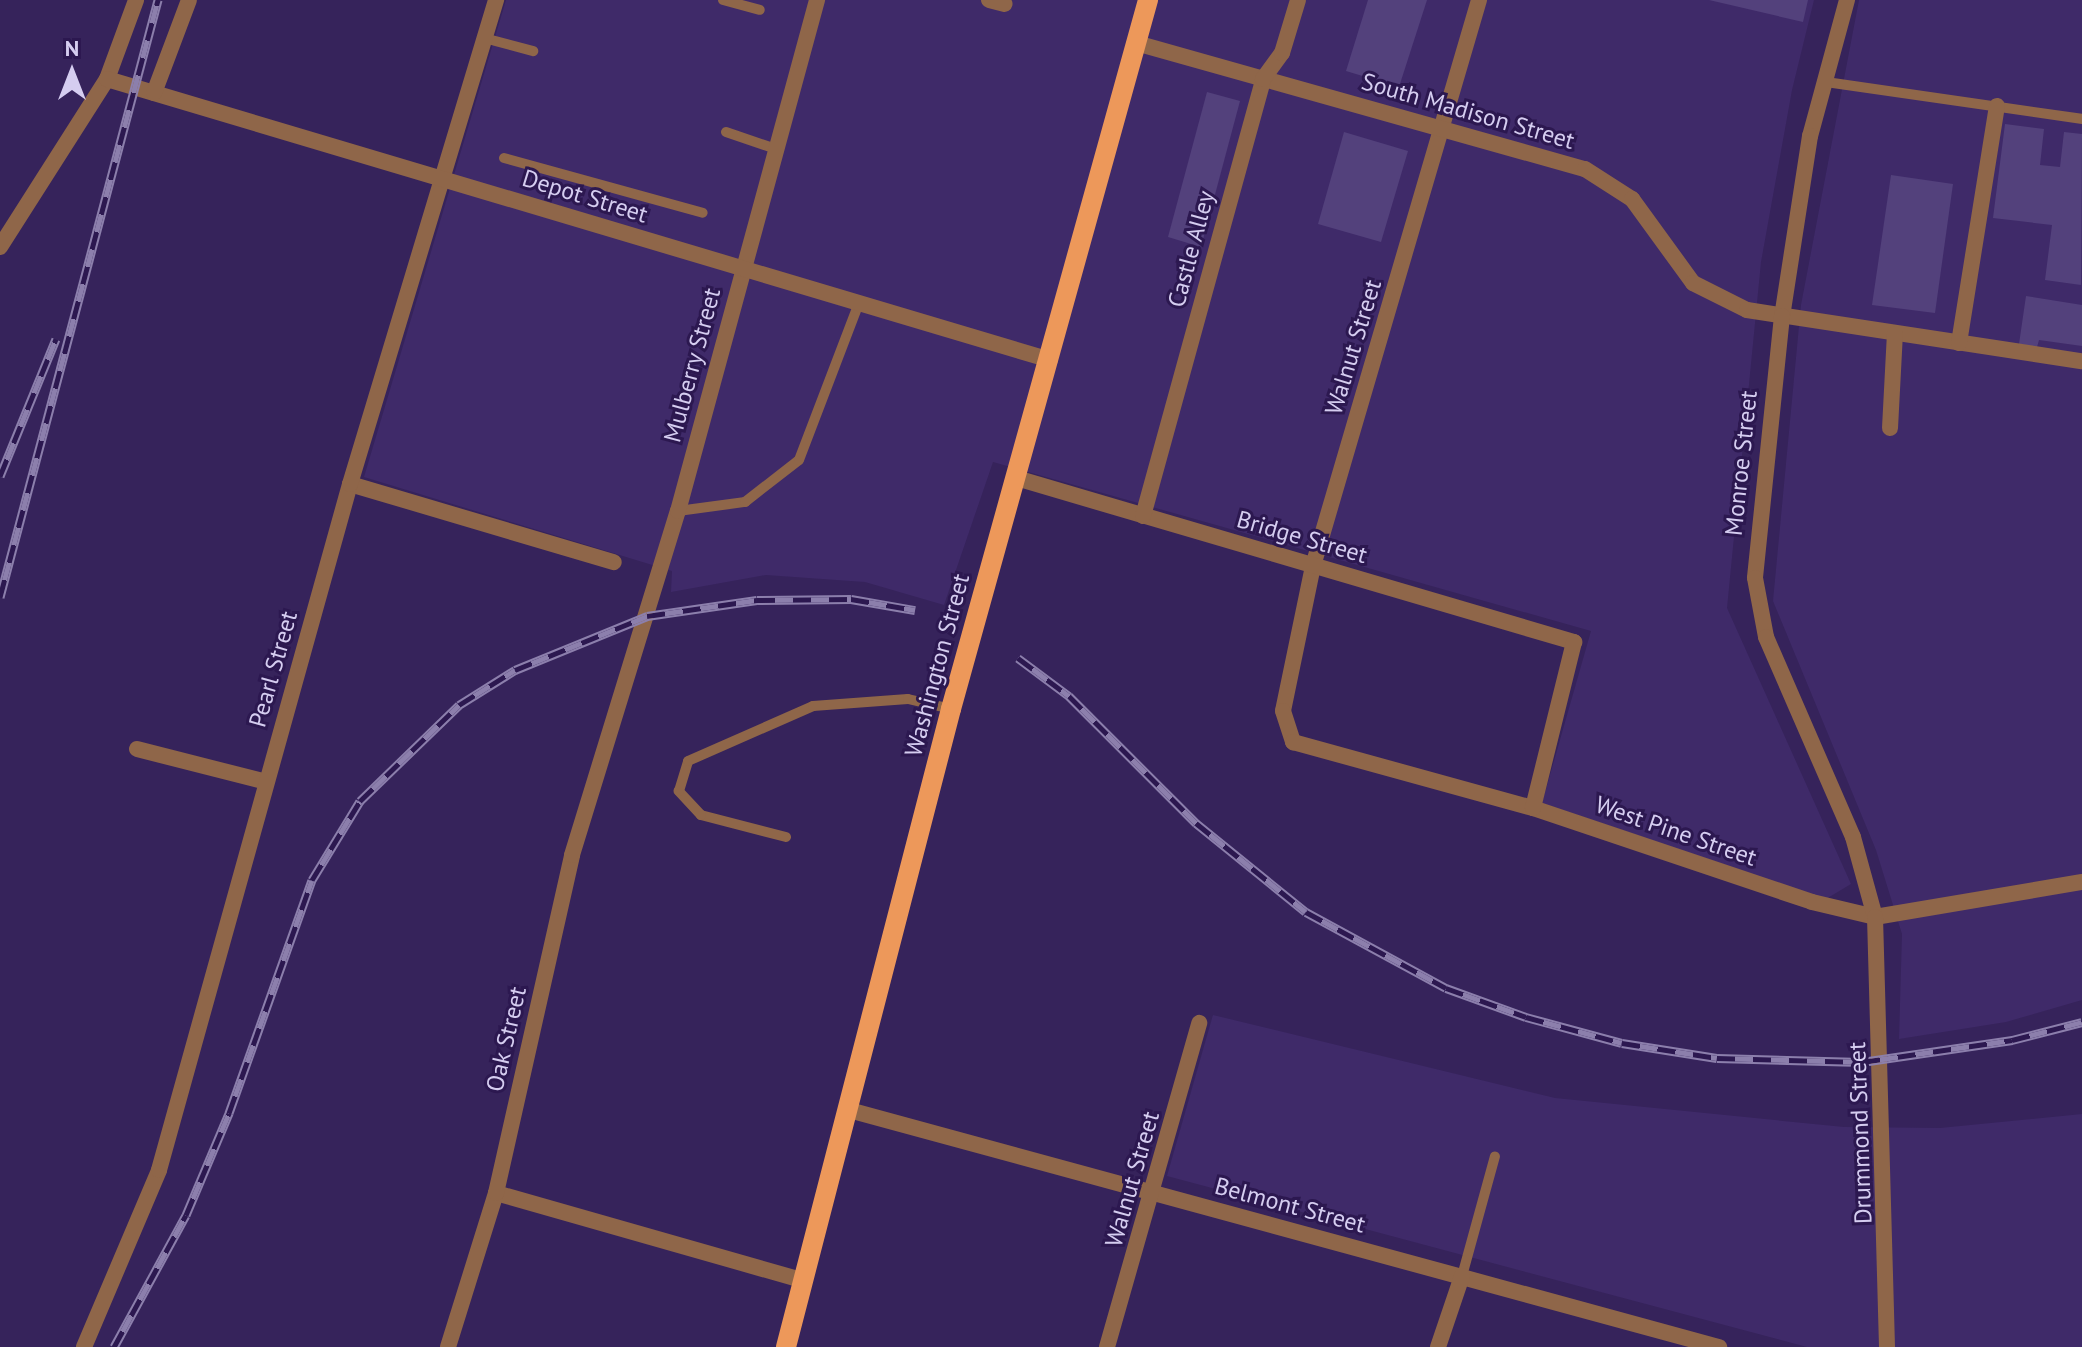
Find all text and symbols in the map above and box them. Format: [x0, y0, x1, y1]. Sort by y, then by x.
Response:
north arrow [32, 32, 112, 112]
text: N [65, 34, 79, 62]
street label: South Madison Street [1358, 67, 1578, 155]
street label: Depot Street [519, 163, 651, 229]
street label: Castle Alley [1162, 187, 1220, 311]
street label: Walnut Street [1319, 276, 1387, 418]
street label: Mulberry Street [657, 284, 727, 446]
street label: Monroe Street [1719, 389, 1763, 537]
street label: Bridge Street [1233, 505, 1371, 569]
street label: Washington Street [899, 570, 975, 760]
street label: Pearl Street [243, 608, 303, 730]
street label: West Pine Street [1592, 790, 1760, 872]
street label: Oak Street [480, 983, 532, 1095]
street label: Drummond Street [1842, 1041, 1878, 1225]
street label: Walnut Street [1099, 1108, 1165, 1250]
street label: Belmont Street [1212, 1171, 1368, 1239]

